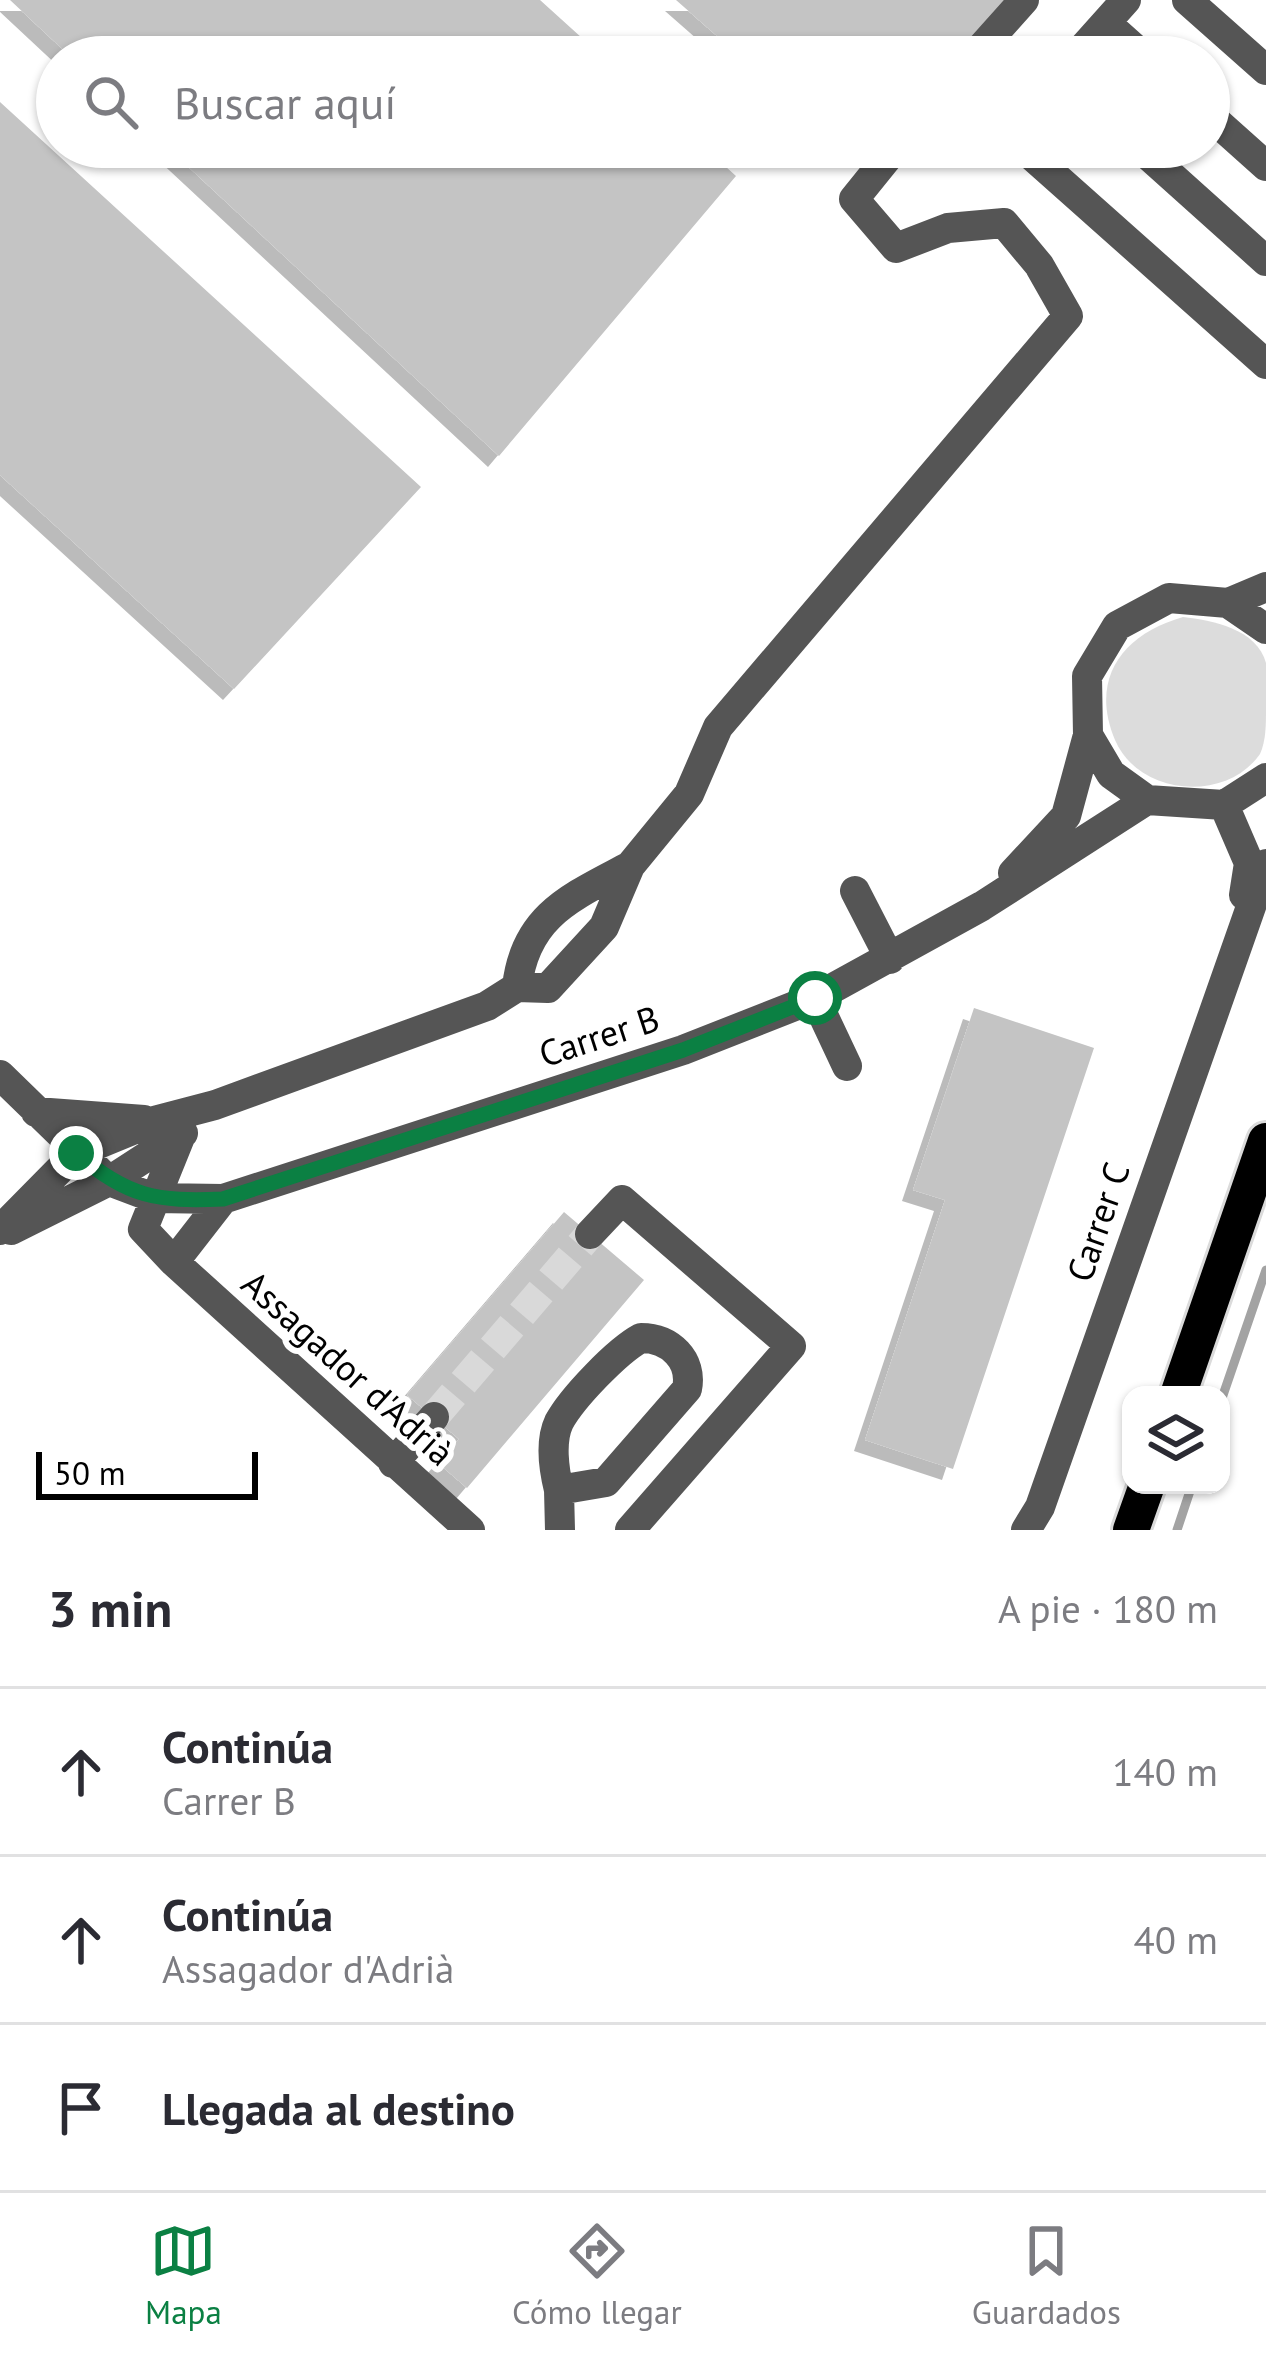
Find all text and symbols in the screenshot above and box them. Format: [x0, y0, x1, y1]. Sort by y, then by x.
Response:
search box [36, 36, 1230, 168]
icon: search [78, 69, 144, 135]
text: Buscar aquí [174, 73, 396, 131]
route start [788, 971, 842, 1025]
street label: Carrer B [533, 994, 665, 1077]
route end [49, 1126, 103, 1180]
street label: Carrer C [1055, 1156, 1140, 1288]
street label: Assagador d'Adrià [232, 1260, 464, 1475]
map controls [1122, 1386, 1230, 1494]
button: layers [1122, 1386, 1230, 1494]
scale bar [36, 1446, 258, 1499]
text: 50 m [54, 1451, 126, 1494]
text: 3 min [48, 1575, 172, 1641]
text: A pie · 180 m [998, 1583, 1218, 1634]
text: Continúa [162, 1717, 333, 1775]
icon: ahead [48, 1739, 114, 1805]
text: 140 m [1112, 1746, 1218, 1797]
text: Carrer B [162, 1775, 296, 1826]
text: Continúa [162, 1885, 333, 1943]
icon: ahead [48, 1907, 114, 1973]
text: 40 m [1133, 1914, 1218, 1965]
text: Assagador d'Adrià [162, 1943, 454, 1994]
icon: arrive [48, 2075, 114, 2141]
text: Llegada al destino [162, 2079, 515, 2137]
tab: Mapa [145, 2218, 222, 2333]
tab: Cómo llegar [512, 2218, 682, 2333]
tab: Guardados [972, 2218, 1121, 2333]

